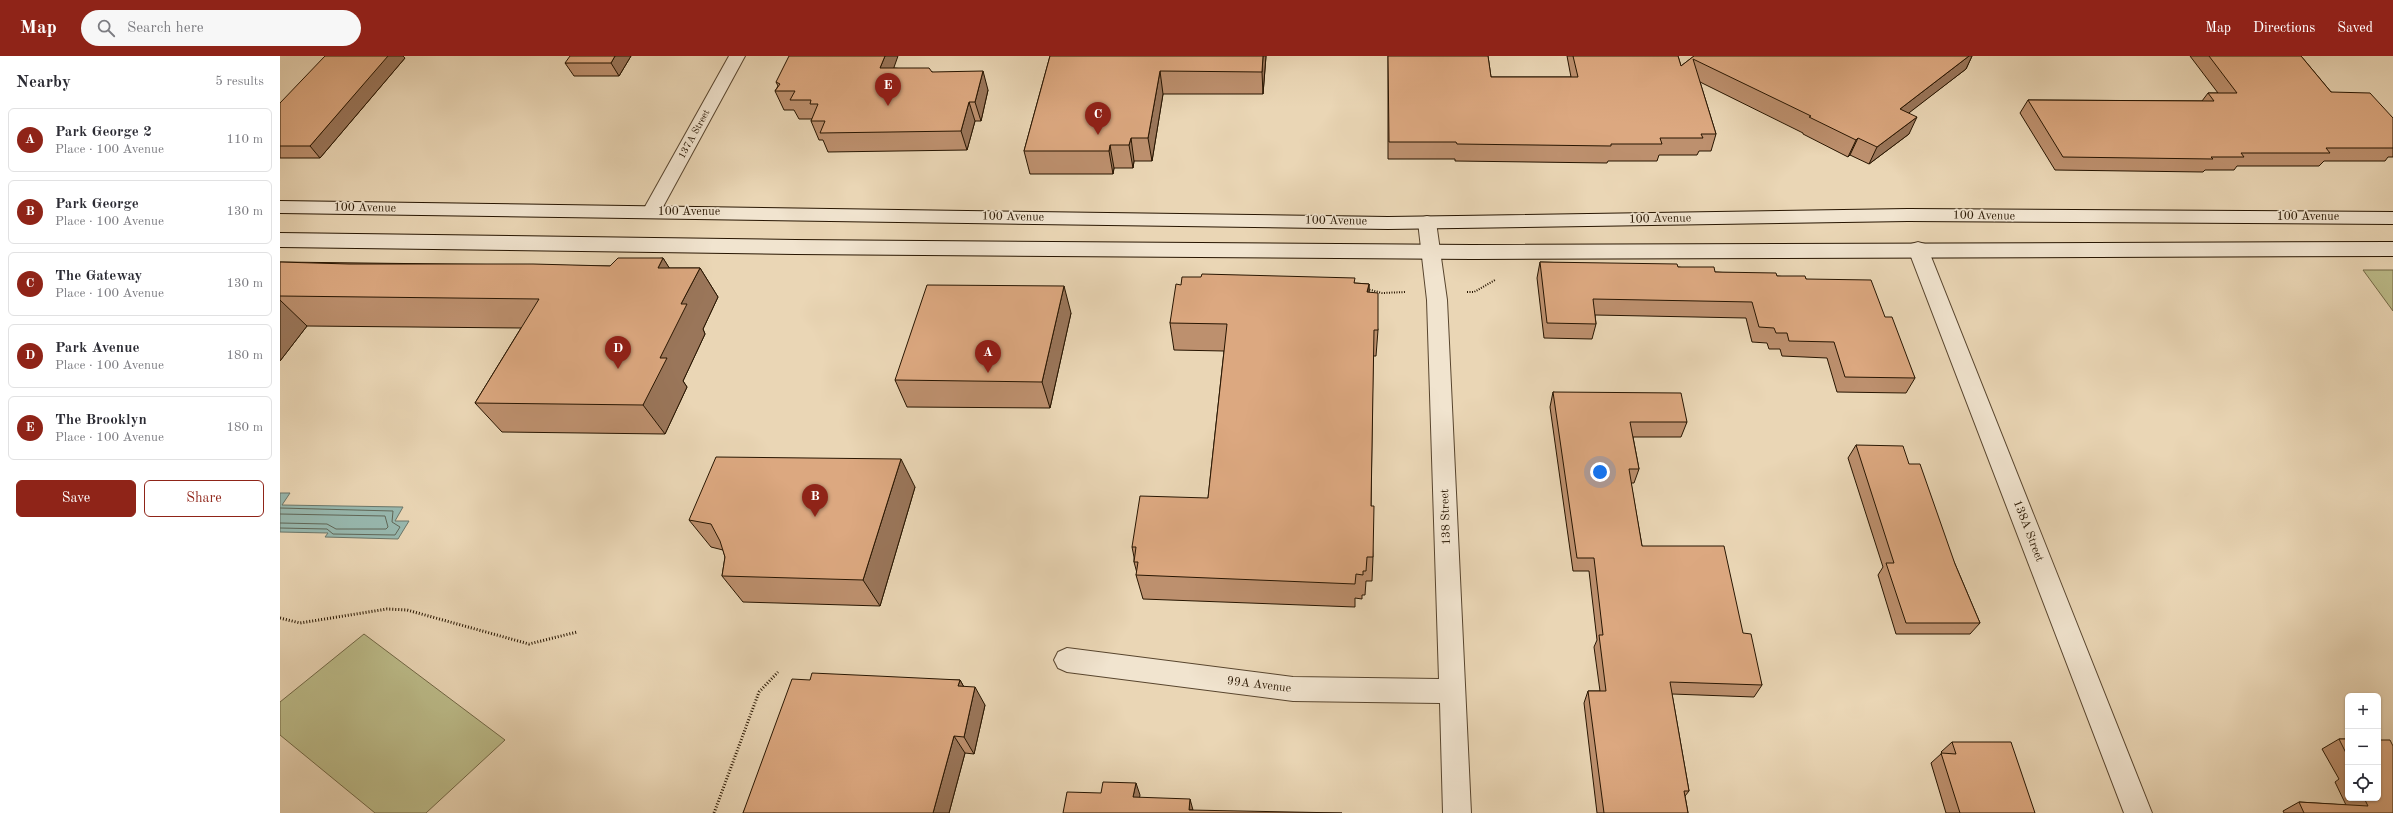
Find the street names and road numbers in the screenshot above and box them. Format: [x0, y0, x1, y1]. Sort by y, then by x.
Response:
street label: 137A Street [676, 107, 712, 160]
street label: 100 Avenue [334, 201, 397, 215]
street label: 100 Avenue [658, 206, 721, 218]
street label: 100 Avenue [1953, 209, 2016, 223]
street label: 100 Avenue [982, 210, 1045, 224]
street label: 100 Avenue [2277, 211, 2340, 223]
street label: 100 Avenue [1629, 212, 1692, 226]
street label: 100 Avenue [1305, 214, 1368, 228]
street label: 138 Street [1439, 489, 1453, 545]
street label: 138A Street [2011, 498, 2045, 564]
street label: 99A Avenue [1226, 675, 1292, 695]

